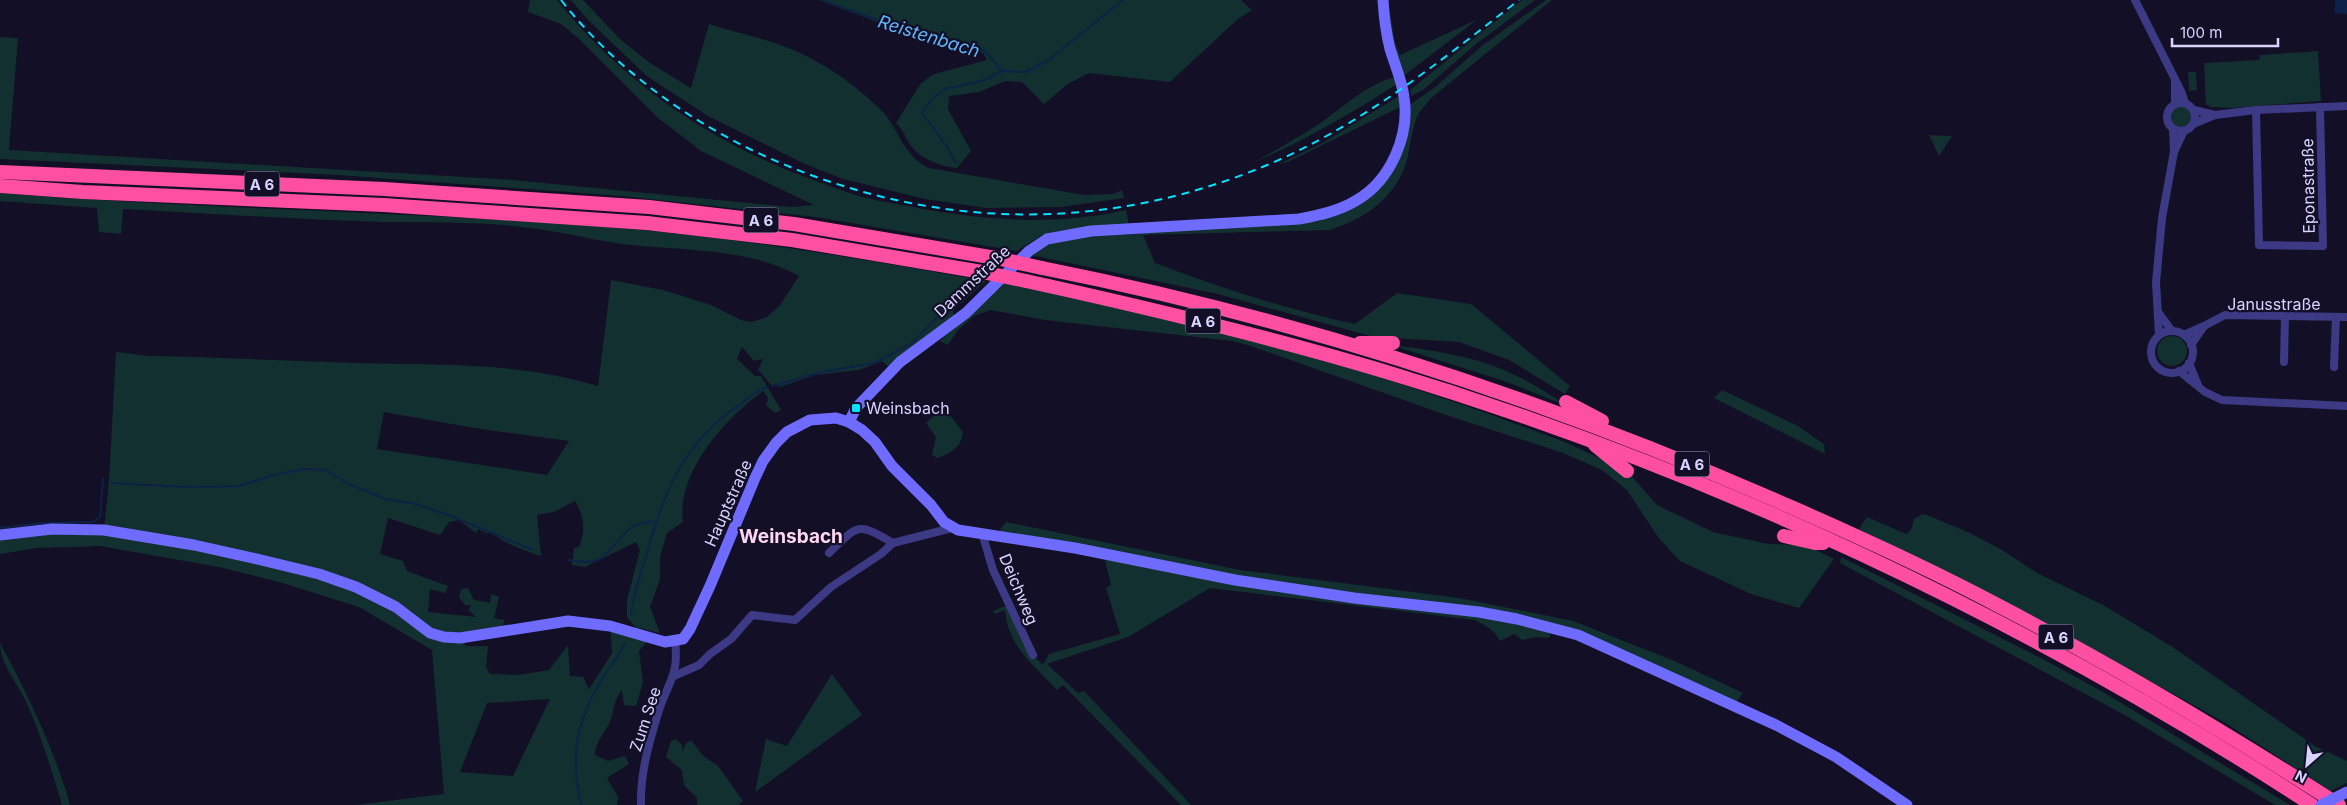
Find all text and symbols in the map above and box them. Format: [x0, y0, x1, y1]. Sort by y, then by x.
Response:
water label: Reistenbach [876, 11, 982, 61]
scale bar [2172, 15, 2278, 47]
text: 100 m [2180, 23, 2222, 42]
street label: Eponastraße [2297, 138, 2319, 234]
road number: A 6 [244, 172, 280, 196]
road number: A 6 [744, 208, 778, 232]
street label: Dammstraße [930, 241, 1014, 321]
street label: Janusstraße [2227, 294, 2321, 314]
road number: A 6 [1186, 308, 1220, 334]
place label: Weinsbach [866, 398, 950, 418]
marker: Weinsbach [850, 402, 862, 414]
road number: A 6 [1674, 452, 1710, 476]
street label: Hauptstraße [700, 456, 756, 550]
district label: Weinsbach [739, 525, 843, 548]
street label: Deichweg [995, 550, 1043, 628]
road number: A 6 [2038, 624, 2074, 650]
street label: Zum See [625, 684, 665, 754]
north arrow [2282, 740, 2332, 790]
text: N [2292, 767, 2309, 787]

